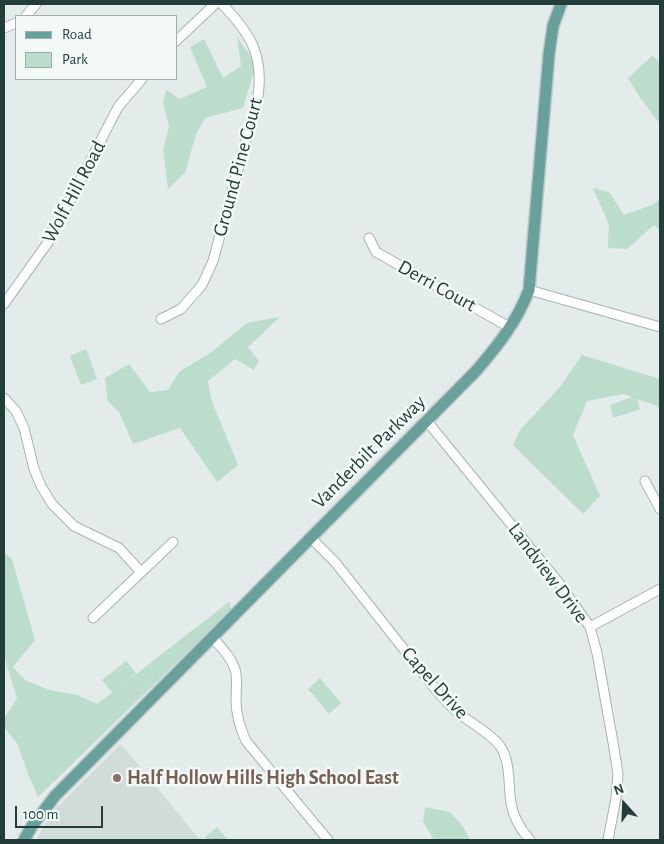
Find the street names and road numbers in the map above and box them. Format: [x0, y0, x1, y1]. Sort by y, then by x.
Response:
street label: Ground Pine Court [208, 95, 268, 239]
street label: Wolf Hill Road [37, 137, 111, 247]
street label: Derri Court [394, 255, 480, 317]
street label: Vanderbilt Parkway [307, 390, 431, 514]
street label: Landview Drive [503, 518, 593, 628]
street label: Capel Drive [396, 642, 474, 724]

